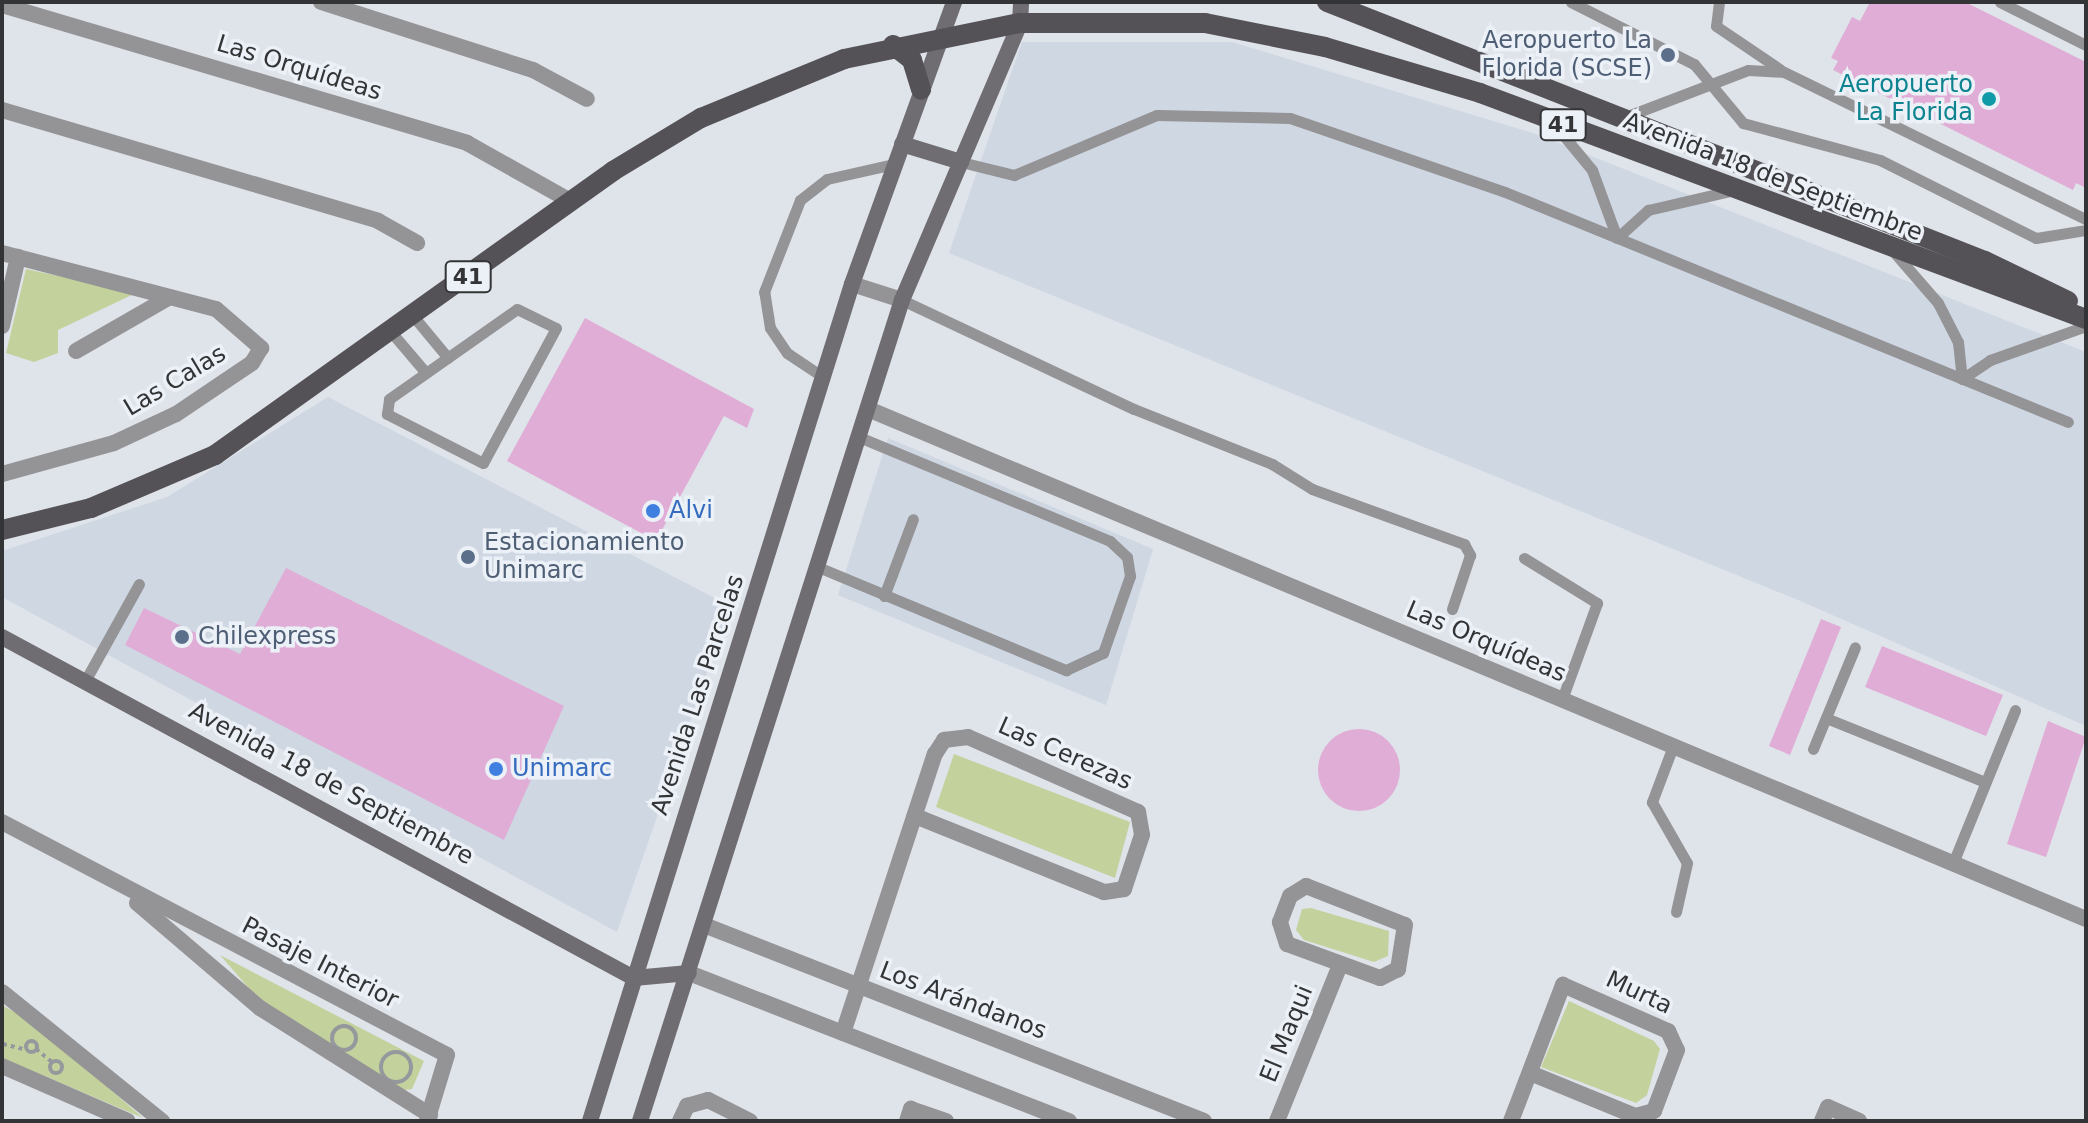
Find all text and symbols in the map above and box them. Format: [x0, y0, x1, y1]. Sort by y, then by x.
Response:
place label: Aeropuerto La Florida (SCSE) [1482, 27, 1652, 83]
street label: Las Orquídeas [213, 29, 385, 107]
marker: Aeropuerto La Florida (SCSE) [1659, 46, 1677, 64]
place label: Aeropuerto La Florida [1839, 71, 1973, 127]
marker: Aeropuerto La Florida [1980, 90, 1998, 108]
road number: 41 [1539, 107, 1587, 143]
street label: Avenida 18 de Septiembre [1619, 107, 1927, 247]
road number: 41 [444, 259, 492, 295]
street label: Las Calas [119, 339, 231, 423]
place label: Alvi [669, 497, 713, 525]
marker: Alvi [644, 502, 662, 520]
place label: Estacionamiento Unimarc [484, 529, 684, 585]
marker: Estacionamiento Unimarc [459, 548, 477, 566]
street label: Avenida Las Parcelas [646, 571, 750, 819]
street label: Las Orquídeas [1402, 595, 1570, 689]
place label: Chilexpress [198, 623, 336, 651]
marker: Chilexpress [173, 628, 191, 646]
street label: Avenida 18 de Septiembre [184, 697, 478, 871]
street label: Las Cerezas [994, 712, 1136, 796]
place label: Unimarc [512, 755, 612, 783]
marker: Unimarc [487, 760, 505, 778]
street label: Pasaje Interior [237, 911, 403, 1015]
street label: Los Arándanos [876, 956, 1050, 1046]
street label: Murta [1601, 965, 1677, 1021]
street label: El Maqui [1255, 981, 1319, 1087]

